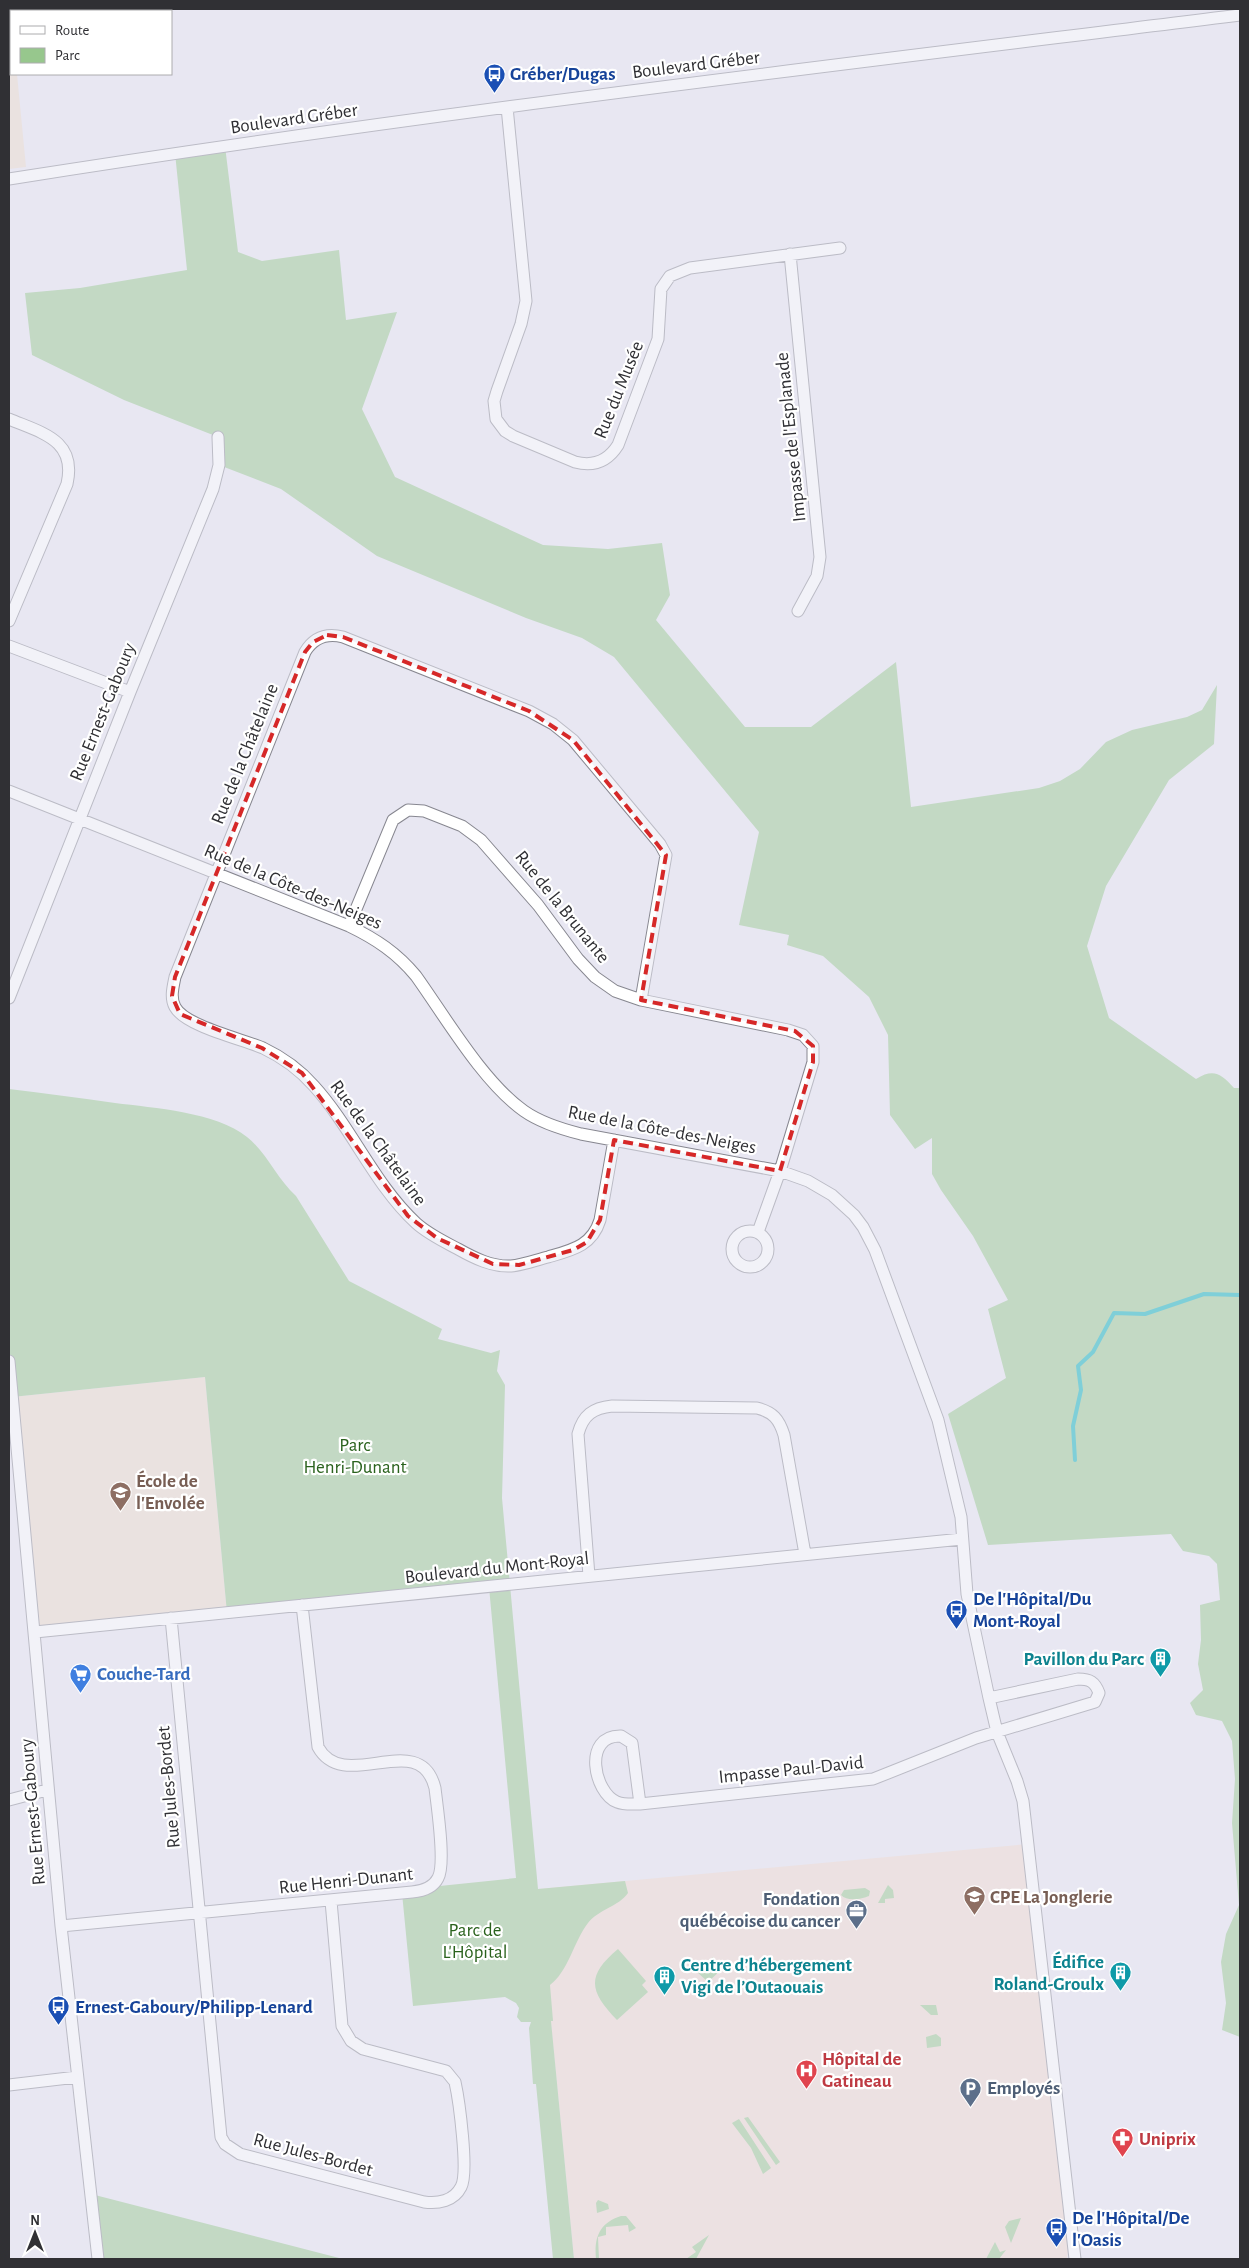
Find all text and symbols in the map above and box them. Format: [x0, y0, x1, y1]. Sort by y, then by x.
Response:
legend [10, 10, 172, 75]
text: Route [55, 23, 89, 38]
text: Parc [55, 48, 80, 63]
street label: Boulevard Gréber [631, 48, 761, 82]
bus stop icon: Gréber/Dugas [482, 62, 506, 93]
place label: Gréber/Dugas [510, 65, 615, 84]
street label: Boulevard Gréber [229, 101, 359, 137]
street label: Rue du Musée [591, 339, 647, 441]
street label: Impasse de l'Esplanade [773, 351, 809, 523]
street label: Rue Ernest-Gaboury [67, 640, 139, 784]
street label: Rue de la Châtelaine [208, 681, 282, 827]
street label: Rue de la Côte-des-Neiges [201, 841, 385, 933]
street label: Rue de la Brunante [511, 847, 613, 967]
street label: Rue de la Châtelaine [326, 1077, 430, 1209]
street label: Rue de la Côte-des-Neiges [566, 1102, 758, 1158]
park label: Parc Henri-Dunant [303, 1436, 407, 1477]
place label: École de l'Envolée [136, 1470, 205, 1513]
school or university icon: École de l'Envolée [108, 1480, 132, 1511]
street label: Boulevard du Mont-Royal [404, 1549, 590, 1587]
place label: De l'Hôpital/Du Mont-Royal [973, 1590, 1091, 1631]
bus stop icon: De l'Hôpital/Du Mont-Royal [945, 1598, 969, 1629]
building icon: Pavillon du Parc [1148, 1647, 1172, 1678]
place label: Pavillon du Parc [1024, 1650, 1145, 1669]
supermarket icon: Couche-Tard [69, 1662, 93, 1693]
place label: Couche-Tard [97, 1665, 191, 1684]
street label: Rue Jules-Bordet [154, 1725, 184, 1849]
street label: Rue Ernest-Gaboury [17, 1738, 49, 1886]
street label: Impasse Paul-David [718, 1753, 865, 1787]
street label: Rue Henri-Dunant [278, 1865, 414, 1897]
school or university icon: CPE La Jonglerie [962, 1885, 986, 1916]
place label: CPE La Jonglerie [990, 1888, 1112, 1907]
place label: Fondation québécoise du cancer [680, 1890, 840, 1931]
office icon: Fondation québécoise du cancer [844, 1898, 868, 1929]
park label: Parc de L'Hôpital [443, 1921, 507, 1962]
place label: Édifice Roland-Groulx [994, 1951, 1104, 1994]
place label: Centre d’hébergement Vigi de l’Outaouais [681, 1956, 853, 1997]
building icon: Édifice Roland-Groulx [1108, 1961, 1132, 1992]
building icon: Centre d’hébergement Vigi de l’Outaouais [653, 1964, 677, 1995]
bus stop icon: Ernest-Gaboury/Philipp-Lenard [47, 1995, 71, 2026]
place label: Ernest-Gaboury/Philipp-Lenard [75, 1998, 313, 2017]
place label: Hôpital de Gatineau [822, 2050, 901, 2091]
hospital icon: Hôpital de Gatineau [794, 2058, 818, 2089]
parking icon: Employés [959, 2076, 983, 2107]
place label: Employés [987, 2079, 1060, 2098]
pharmacy icon: Uniprix [1111, 2127, 1135, 2158]
street label: Rue Jules-Bordet [251, 2130, 375, 2180]
place label: Uniprix [1139, 2130, 1196, 2149]
north arrow [10, 2208, 60, 2258]
place label: De l'Hôpital/De l'Oasis [1072, 2209, 1189, 2250]
text: N [30, 2214, 40, 2228]
bus stop icon: De l'Hôpital/De l'Oasis [1044, 2217, 1068, 2248]

